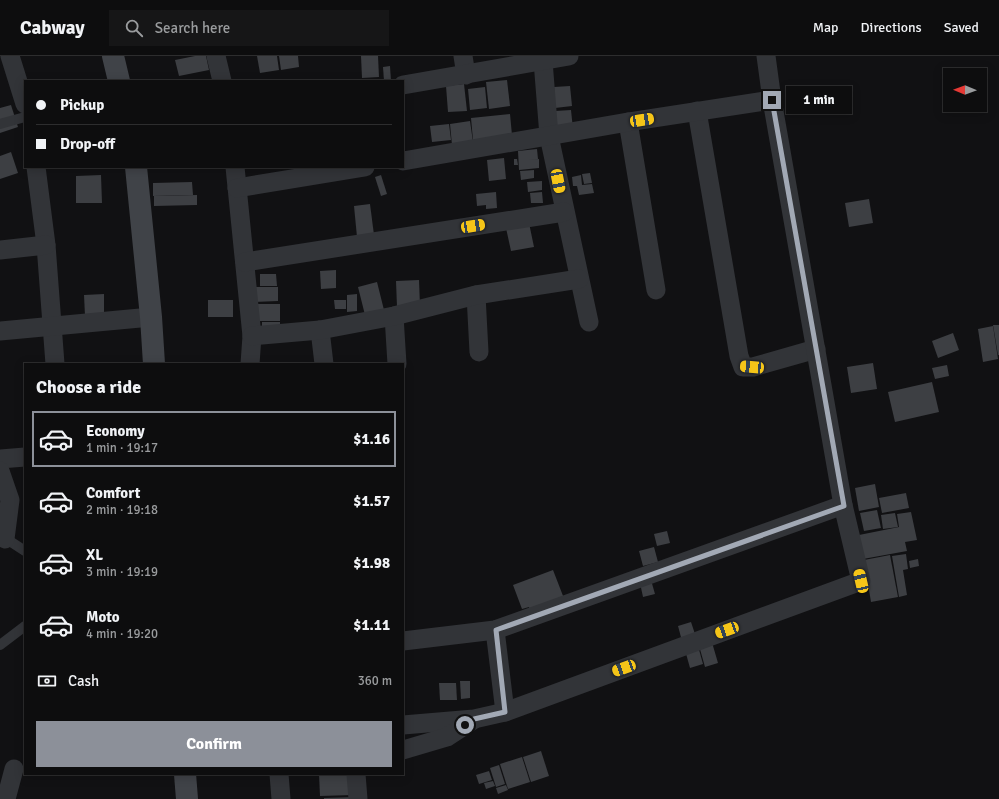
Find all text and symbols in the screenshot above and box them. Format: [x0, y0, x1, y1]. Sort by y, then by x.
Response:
search box [109, 10, 389, 46]
text: Cabway [20, 16, 85, 40]
icon: search [123, 17, 145, 39]
text: Search here [155, 19, 230, 37]
text: Map [813, 19, 839, 36]
text: Directions [861, 19, 922, 36]
text: Saved [944, 19, 979, 36]
north arrow [943, 68, 987, 112]
map controls [943, 68, 987, 112]
callout: 1 min [786, 86, 852, 114]
route end [763, 91, 781, 109]
text: 1 min [803, 92, 835, 108]
text: Pickup [60, 96, 104, 114]
car [629, 112, 655, 128]
text: Drop-off [60, 135, 115, 153]
car [550, 168, 566, 194]
car [460, 218, 486, 234]
car [740, 360, 764, 374]
text: Choose a ride [36, 376, 141, 398]
icon: car [38, 421, 74, 457]
text: Economy [86, 422, 145, 440]
text: $1.16 [353, 430, 390, 448]
text: 1 min · 19:17 [86, 440, 158, 456]
icon: car [38, 483, 74, 519]
text: Comfort [86, 484, 140, 502]
text: $1.57 [353, 492, 390, 510]
text: 2 min · 19:18 [86, 502, 158, 518]
icon: car [38, 545, 74, 581]
text: XL [86, 546, 103, 564]
text: $1.98 [353, 554, 390, 572]
text: 3 min · 19:19 [86, 564, 158, 580]
car [852, 568, 870, 594]
icon: car [38, 607, 74, 643]
text: Moto [86, 608, 120, 626]
text: $1.11 [353, 616, 390, 634]
car [714, 620, 740, 640]
text: 4 min · 19:20 [86, 626, 158, 642]
car [611, 658, 637, 678]
icon: cash [36, 670, 58, 692]
text: Cash [68, 672, 99, 690]
text: 360 m [358, 673, 392, 689]
route start [456, 716, 474, 734]
button: Confirm [36, 721, 392, 767]

